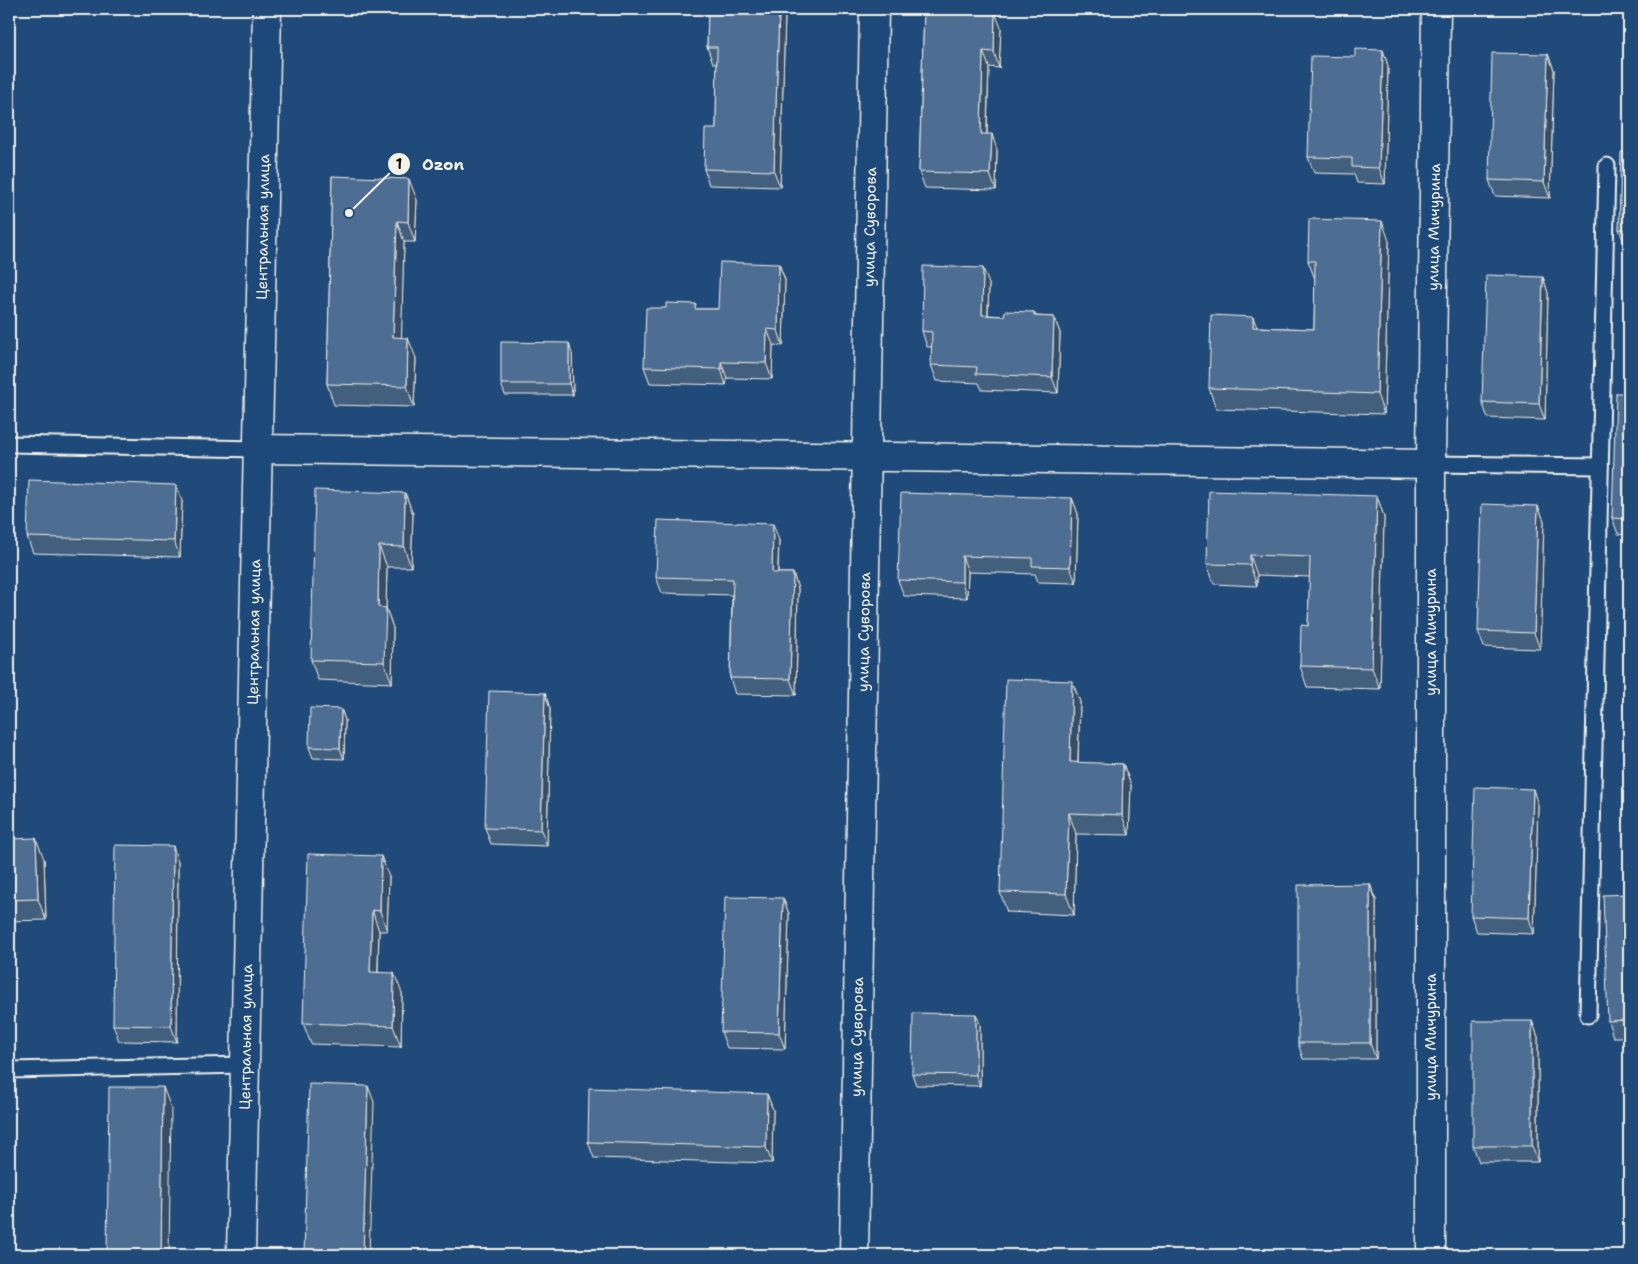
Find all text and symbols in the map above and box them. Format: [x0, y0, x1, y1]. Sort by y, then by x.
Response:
callout: Ozon [387, 149, 474, 180]
street label: Центральная улица [252, 153, 274, 300]
text: 1 [396, 154, 403, 174]
text: Ozon [422, 154, 464, 175]
street label: улица Мичурина [1423, 162, 1445, 291]
street label: улица Суворова [859, 166, 881, 287]
street label: Центральная улица [243, 558, 265, 705]
street label: улица Мичурина [1421, 568, 1441, 696]
street label: улица Суворова [853, 571, 875, 692]
street label: Центральная улица [235, 963, 257, 1110]
street label: улица Мичурина [1421, 973, 1441, 1101]
street label: улица Суворова [846, 976, 868, 1097]

